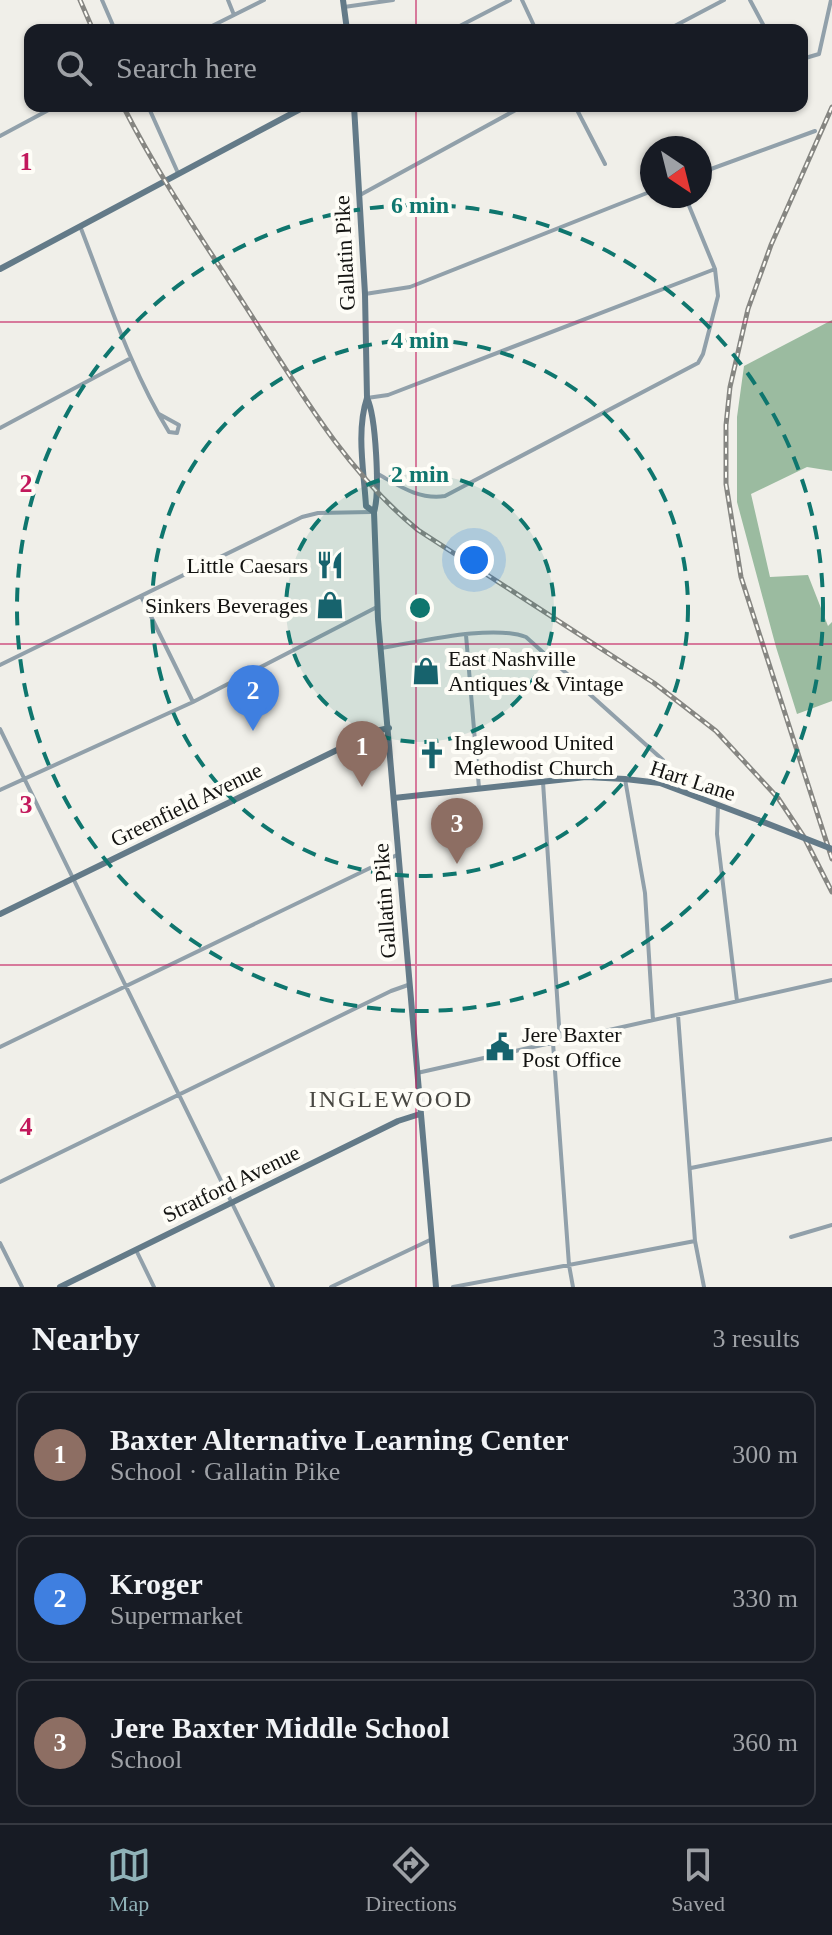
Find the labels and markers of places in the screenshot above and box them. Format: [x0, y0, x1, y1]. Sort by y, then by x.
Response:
restaurant icon: Little Caesars [315, 550, 345, 580]
place label: Little Caesars [186, 553, 308, 578]
shop icon: Sinkers Beverages [315, 590, 345, 620]
place label: Sinkers Beverages [145, 593, 308, 618]
centre of rings [406, 594, 434, 622]
place label: East Nashville Antiques & Vintage [448, 646, 623, 696]
shop icon: East Nashville Antiques & Vintage [411, 656, 441, 686]
pin: 2 [227, 665, 279, 731]
pin: 1 [336, 721, 388, 787]
place label: Inglewood United Methodist Church [454, 730, 614, 780]
church icon: Inglewood United Methodist Church [417, 740, 447, 770]
pin: 3 [431, 798, 483, 864]
place label: Jere Baxter Post Office [522, 1022, 622, 1072]
public building icon: Jere Baxter Post Office [485, 1032, 515, 1062]

